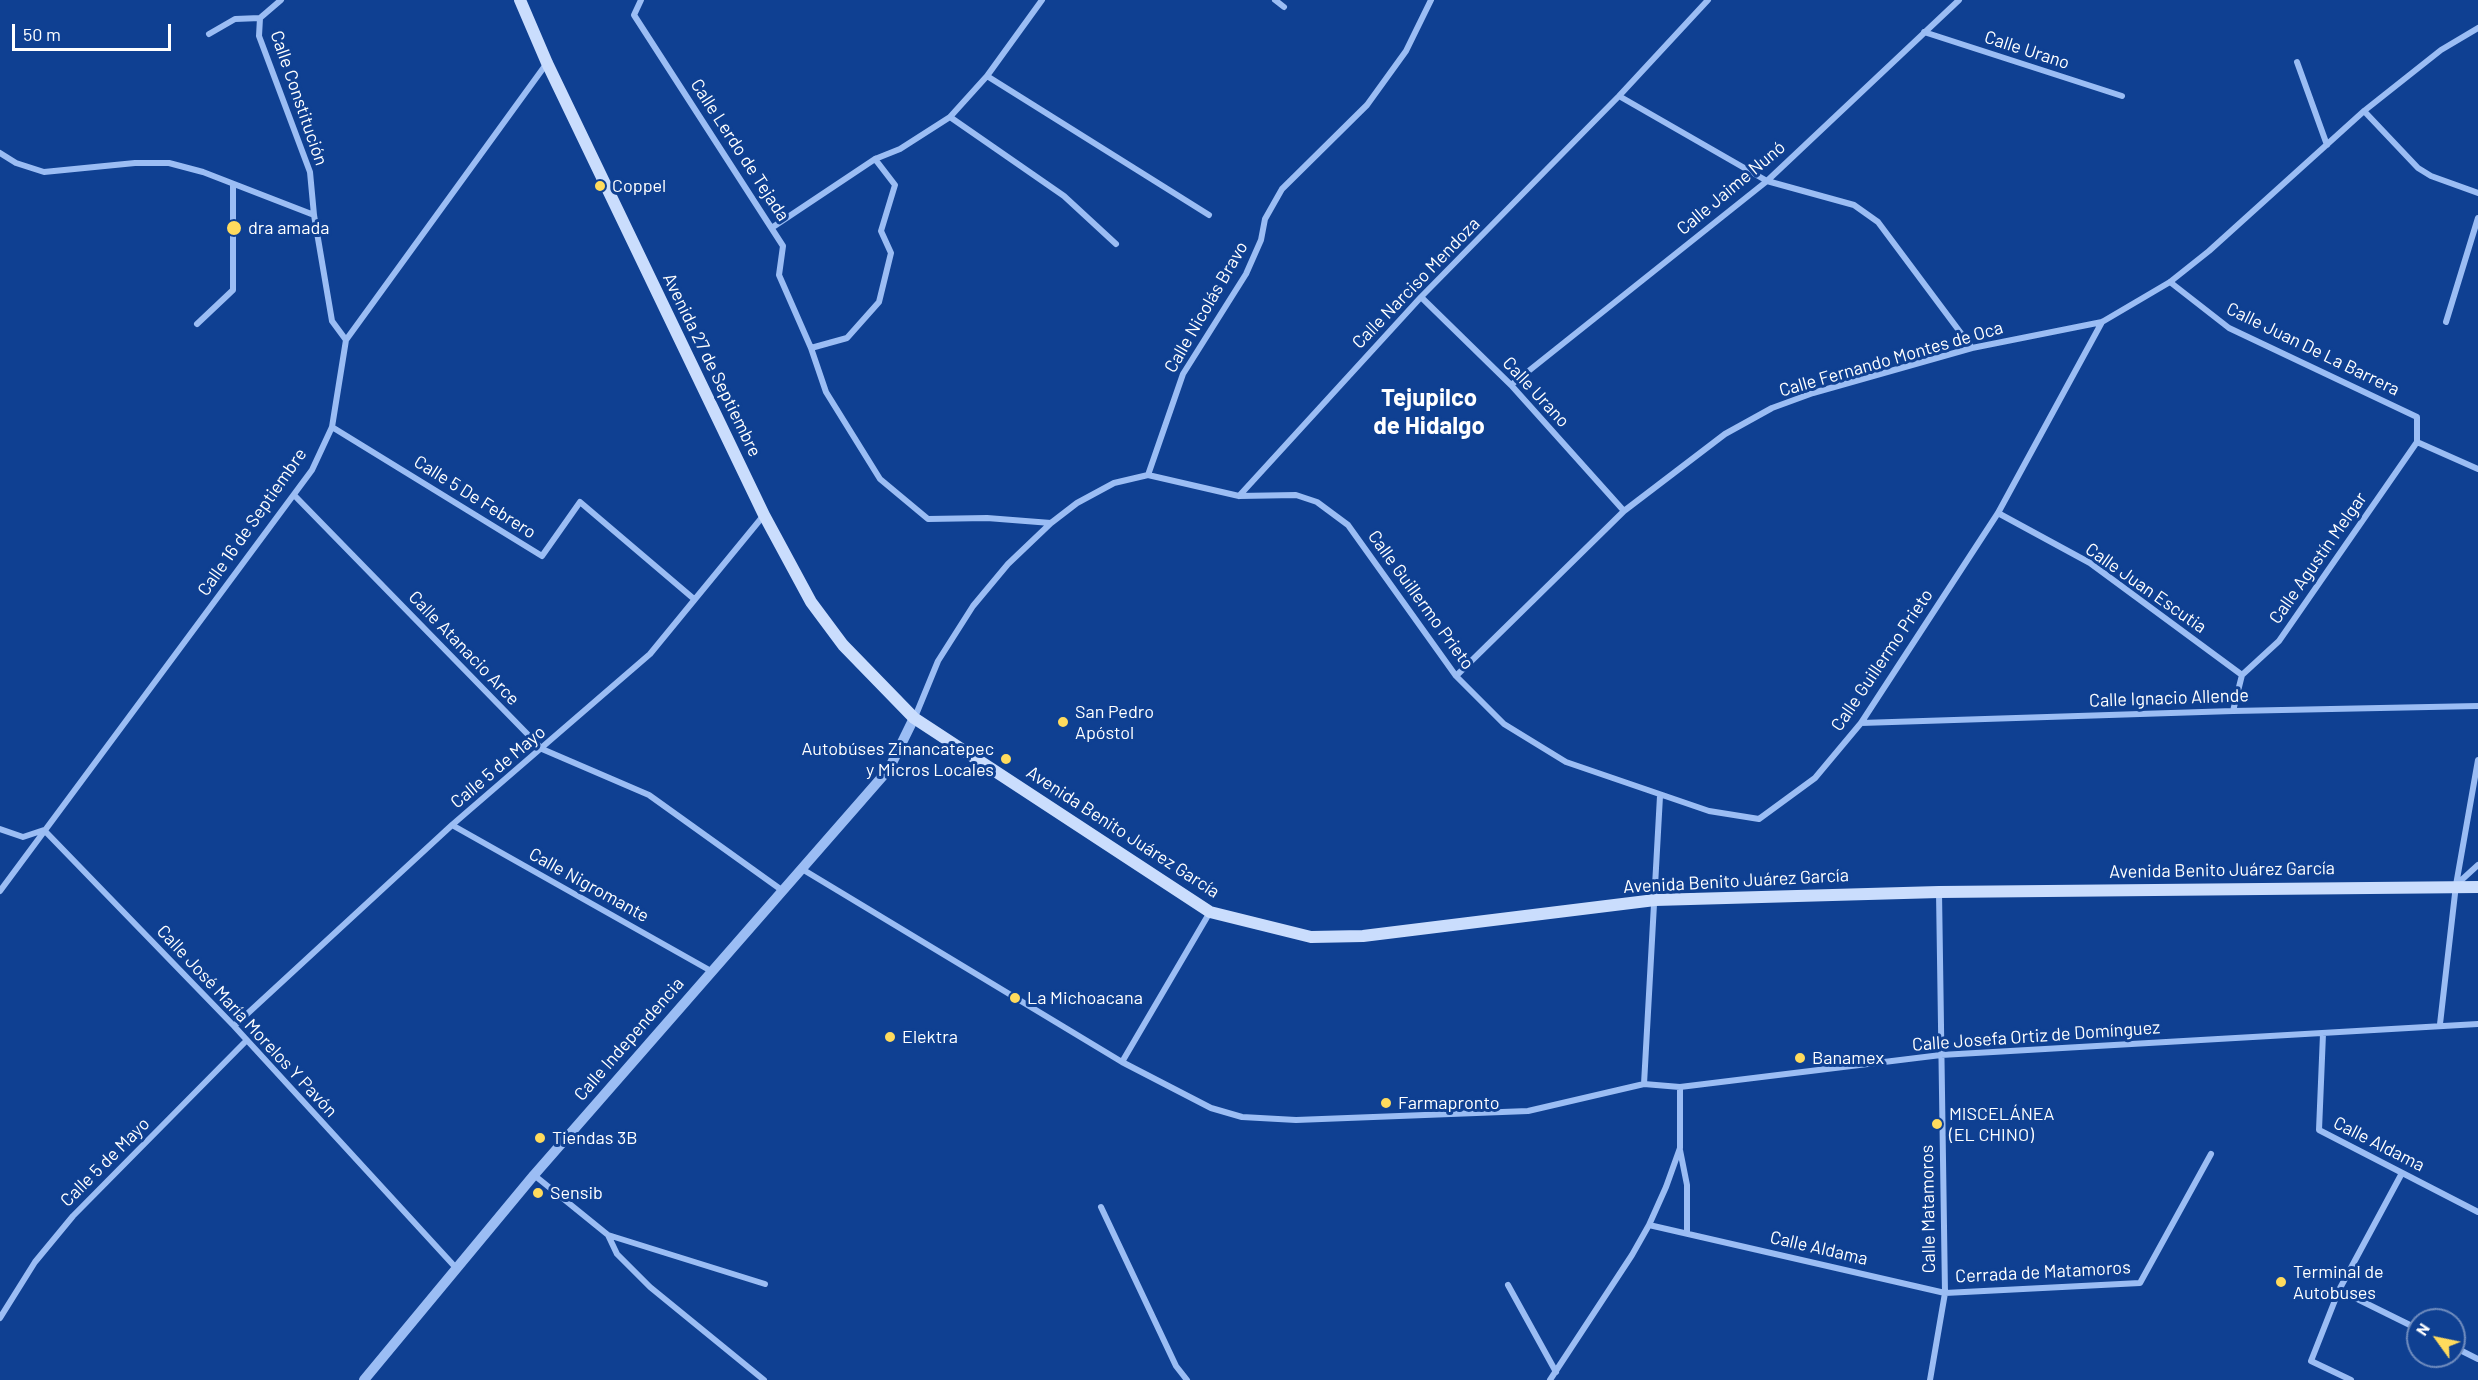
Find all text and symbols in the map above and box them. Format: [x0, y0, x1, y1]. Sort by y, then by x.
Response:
scale bar [15, 12, 174, 50]
text: 50 m [23, 23, 61, 45]
street label: Calle Urano [1982, 26, 2072, 74]
street label: Calle Constitución [266, 28, 332, 168]
street label: Calle Lerdo de Tejada [686, 75, 794, 225]
street label: Calle Jaime Nunó [1672, 136, 1790, 240]
place label: Coppel [612, 175, 666, 197]
marker: Coppel [593, 179, 607, 193]
street label: Calle Narciso Mendoza [1348, 213, 1484, 353]
place label: dra amada [248, 217, 329, 239]
marker: dra amada [225, 219, 243, 237]
street label: Calle Nicolás Bravo [1160, 238, 1252, 376]
street label: Avenida 27 de Septiembre [658, 270, 766, 460]
street label: Calle Juan De La Barrera [2223, 298, 2403, 400]
street label: Calle Fernando Montes de Oca [1777, 317, 2005, 401]
street label: Calle Urano [1498, 352, 1574, 432]
district label: Tejupilco de Hidalgo [1373, 384, 1485, 440]
street label: Calle 16 de Septiembre [193, 444, 311, 600]
street label: Calle 5 De Febrero [410, 451, 540, 543]
street label: Calle Agustín Melgar [2265, 488, 2371, 628]
street label: Calle Guillermo Prieto [1363, 526, 1479, 674]
street label: Calle Juan Escutia [2081, 538, 2211, 638]
street label: Calle Guillermo Prieto [1826, 585, 1938, 735]
street label: Calle Atanacio Arce [404, 586, 524, 710]
street label: Calle Ignacio Allende [2089, 684, 2249, 712]
place label: San Pedro Apóstol [1075, 701, 1154, 744]
marker: San Pedro Apóstol [1056, 715, 1070, 729]
street label: Calle 5 de Mayo [446, 721, 550, 813]
place label: Autobúses Zinancatepec y Micros Locales [801, 738, 994, 780]
marker: Autobúses Zinancatepec y Micros Locales [999, 752, 1013, 766]
street label: Avenida Benito Juárez García [1022, 761, 1224, 903]
street label: Calle Nigromante [525, 843, 653, 927]
street label: Avenida Benito Juárez García [2109, 857, 2335, 883]
street label: Avenida Benito Juárez García [1623, 864, 1849, 898]
street label: Calle José María Morelos Y Pavón [152, 920, 342, 1122]
street label: Calle Independencia [570, 973, 688, 1105]
place label: La Michoacana [1027, 987, 1143, 1009]
marker: La Michoacana [1008, 991, 1022, 1005]
street label: Calle Josefa Ortiz de Domínguez [1911, 1017, 2161, 1055]
place label: Elektra [902, 1026, 958, 1048]
marker: Elektra [883, 1030, 897, 1044]
place label: Banamex [1812, 1047, 1884, 1069]
marker: Banamex [1793, 1051, 1807, 1065]
place label: Farmapronto [1398, 1092, 1499, 1114]
marker: Farmapronto [1379, 1096, 1393, 1110]
place label: MISCELÁNEA (EL CHINO) [1949, 1103, 2054, 1146]
street label: Calle Aldama [2330, 1112, 2428, 1176]
street label: Calle 5 de Mayo [56, 1113, 154, 1211]
marker: MISCELÁNEA (EL CHINO) [1930, 1117, 1944, 1131]
place label: Tiendas 3B [552, 1127, 638, 1149]
marker: Tiendas 3B [533, 1131, 547, 1145]
street label: Calle Matamoros [1916, 1144, 1940, 1274]
place label: Sensib [550, 1182, 603, 1204]
marker: Sensib [531, 1186, 545, 1200]
street label: Calle Aldama [1768, 1226, 1870, 1270]
street label: Cerrada de Matamoros [1955, 1257, 2131, 1287]
place label: Terminal de Autobuses [2293, 1261, 2384, 1304]
marker: Terminal de Autobuses [2274, 1275, 2288, 1289]
north arrow [2406, 1308, 2466, 1368]
text: N [2411, 1319, 2433, 1339]

